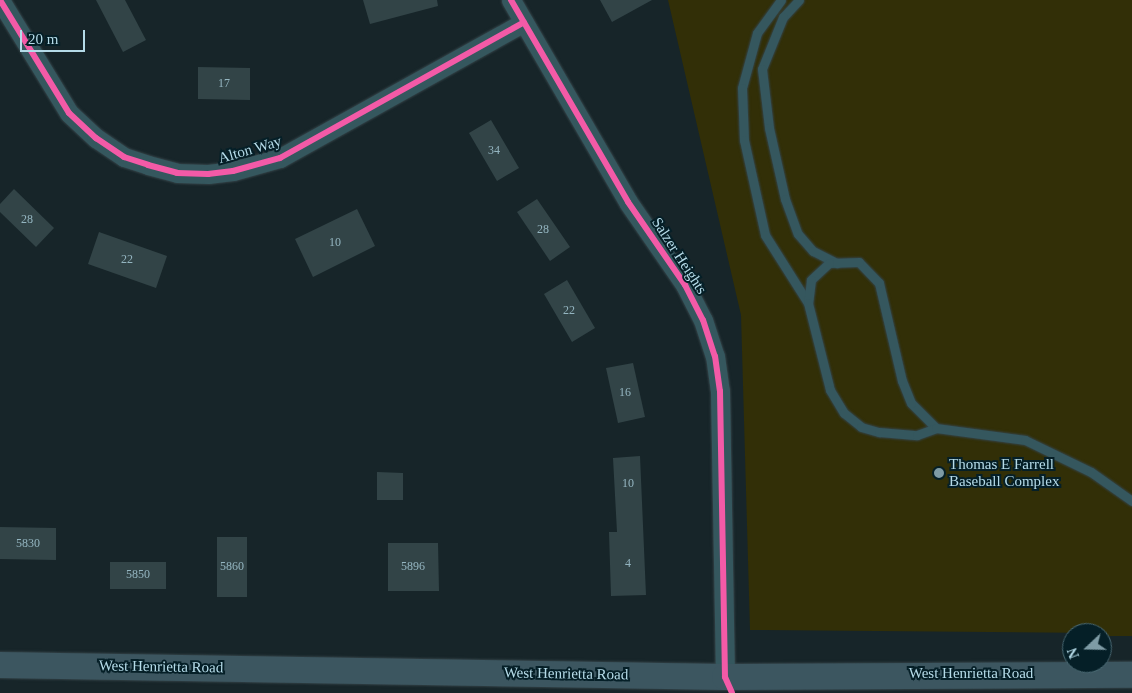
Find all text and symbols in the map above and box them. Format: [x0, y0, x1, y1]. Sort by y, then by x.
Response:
scale bar [22, 20, 88, 52]
text: 20 m [28, 31, 58, 47]
house number: 17 [218, 77, 230, 91]
street label: Alton Way [216, 132, 284, 168]
house number: 34 [488, 144, 500, 158]
house number: 28 [21, 213, 33, 227]
street label: Salzer Heights [648, 214, 710, 298]
house number: 28 [537, 223, 549, 237]
house number: 10 [329, 236, 341, 250]
house number: 22 [121, 253, 133, 267]
house number: 22 [563, 304, 575, 318]
house number: 16 [619, 386, 631, 400]
place label: Thomas E Farrell Baseball Complex [949, 455, 1059, 490]
marker: Thomas E Farrell Baseball Complex [933, 467, 945, 479]
house number: 10 [622, 477, 634, 491]
house number: 5830 [16, 537, 40, 551]
house number: 4 [625, 557, 631, 571]
house number: 5860 [220, 560, 244, 574]
house number: 5896 [401, 560, 425, 574]
house number: 5850 [126, 568, 150, 582]
north arrow [1062, 623, 1112, 673]
text: N [1065, 646, 1082, 661]
street label: West Henrietta Road [99, 657, 223, 677]
street label: West Henrietta Road [504, 664, 628, 684]
street label: West Henrietta Road [909, 665, 1033, 683]

